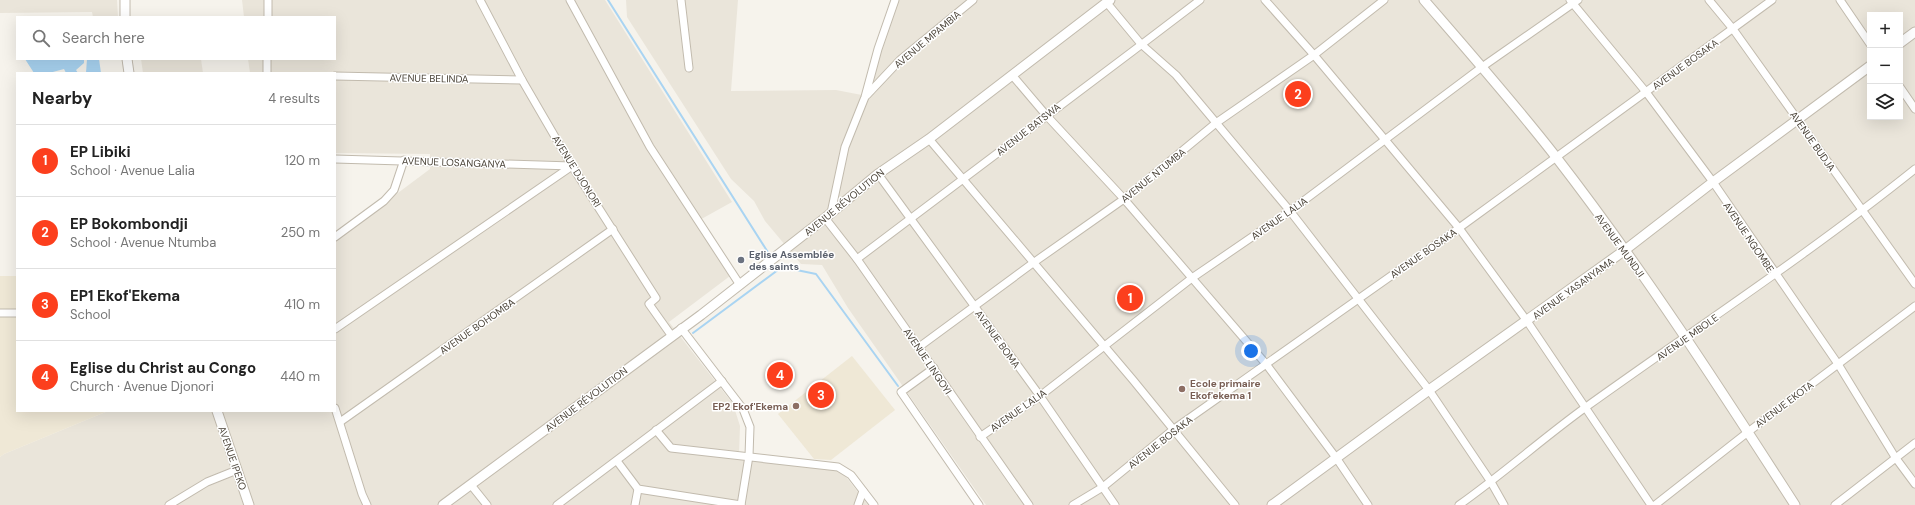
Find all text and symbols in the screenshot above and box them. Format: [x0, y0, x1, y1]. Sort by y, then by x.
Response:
street label: AVENUE MPAMBIA [891, 7, 964, 71]
map controls [1867, 12, 1903, 120]
button: + [1867, 12, 1903, 48]
search box [16, 16, 336, 60]
icon: search [30, 27, 52, 49]
text: Search here [62, 28, 145, 48]
street label: AVENUE BOSAKA [1650, 36, 1721, 93]
button: − [1867, 48, 1903, 84]
street label: AVENUE BELINDA [389, 71, 469, 86]
pin: 2 [1285, 79, 1311, 109]
button: layers [1867, 84, 1903, 120]
text: Nearby [32, 87, 92, 109]
text: 4 results [268, 90, 320, 107]
street label: AVENUE BATSWA [993, 100, 1063, 159]
street label: AVENUE BUDJA [1787, 109, 1838, 174]
street label: AVENUE DJONORI [549, 133, 604, 210]
text: EP Libiki [70, 142, 131, 162]
street label: AVENUE NTUMBA [1118, 145, 1189, 206]
text: 1 [43, 152, 47, 169]
text: 120 m [285, 152, 320, 169]
street label: AVENUE LOSANGANYA [402, 154, 507, 171]
text: School · Avenue Lalia [70, 162, 195, 179]
street label: AVENUE RÉVOLUTION [802, 166, 887, 239]
street label: AVENUE LALIA [1249, 194, 1310, 243]
street label: AVENUE NGOMBE [1720, 200, 1777, 275]
street label: AVENUE MUNDJI [1592, 211, 1647, 280]
text: EP Bokombondji [70, 214, 188, 234]
text: 2 [41, 224, 49, 241]
text: 250 m [281, 224, 320, 241]
street label: AVENUE BOSAKA [1387, 225, 1459, 281]
text: School · Avenue Ntumba [70, 234, 216, 251]
place label: Eglise Assemblée des saints [749, 248, 834, 273]
street label: AVENUE YASANYAMA [1530, 254, 1617, 322]
marker: Eglise Assemblée des saints [736, 255, 746, 265]
pin: 1 [1117, 283, 1143, 313]
text: EP1 Ekof'Ekema [70, 286, 180, 306]
street label: AVENUE BOHOMBA [437, 295, 518, 357]
text: 3 [41, 296, 49, 313]
text: 410 m [284, 296, 320, 313]
text: School [70, 306, 111, 323]
street label: AVENUE BOMA [972, 308, 1023, 371]
street label: AVENUE MBOLE [1654, 311, 1721, 364]
street label: AVENUE LINGOYI [901, 326, 955, 397]
your location [1241, 341, 1261, 361]
text: Eglise du Christ au Congo [70, 358, 256, 378]
pin: 4 [767, 360, 793, 390]
street label: AVENUE RÉVOLUTION [543, 364, 630, 435]
text: 4 [41, 368, 49, 385]
text: 440 m [280, 368, 320, 385]
place label: Ecole primaire Ekof'ekema 1 [1190, 377, 1260, 402]
text: Church · Avenue Djonori [70, 378, 214, 395]
street label: AVENUE EKOTA [1753, 378, 1816, 431]
pin: 3 [808, 380, 834, 410]
marker: Ecole primaire Ekof'ekema 1 [1177, 384, 1187, 394]
street label: AVENUE LALIA [988, 386, 1049, 435]
place label: EP2 Ekof'Ekema [712, 400, 788, 413]
marker: EP2 Ekof'Ekema [791, 401, 801, 411]
street label: AVENUE BOSAKA [1125, 413, 1196, 472]
street label: AVENUE IPEKO [216, 424, 250, 492]

